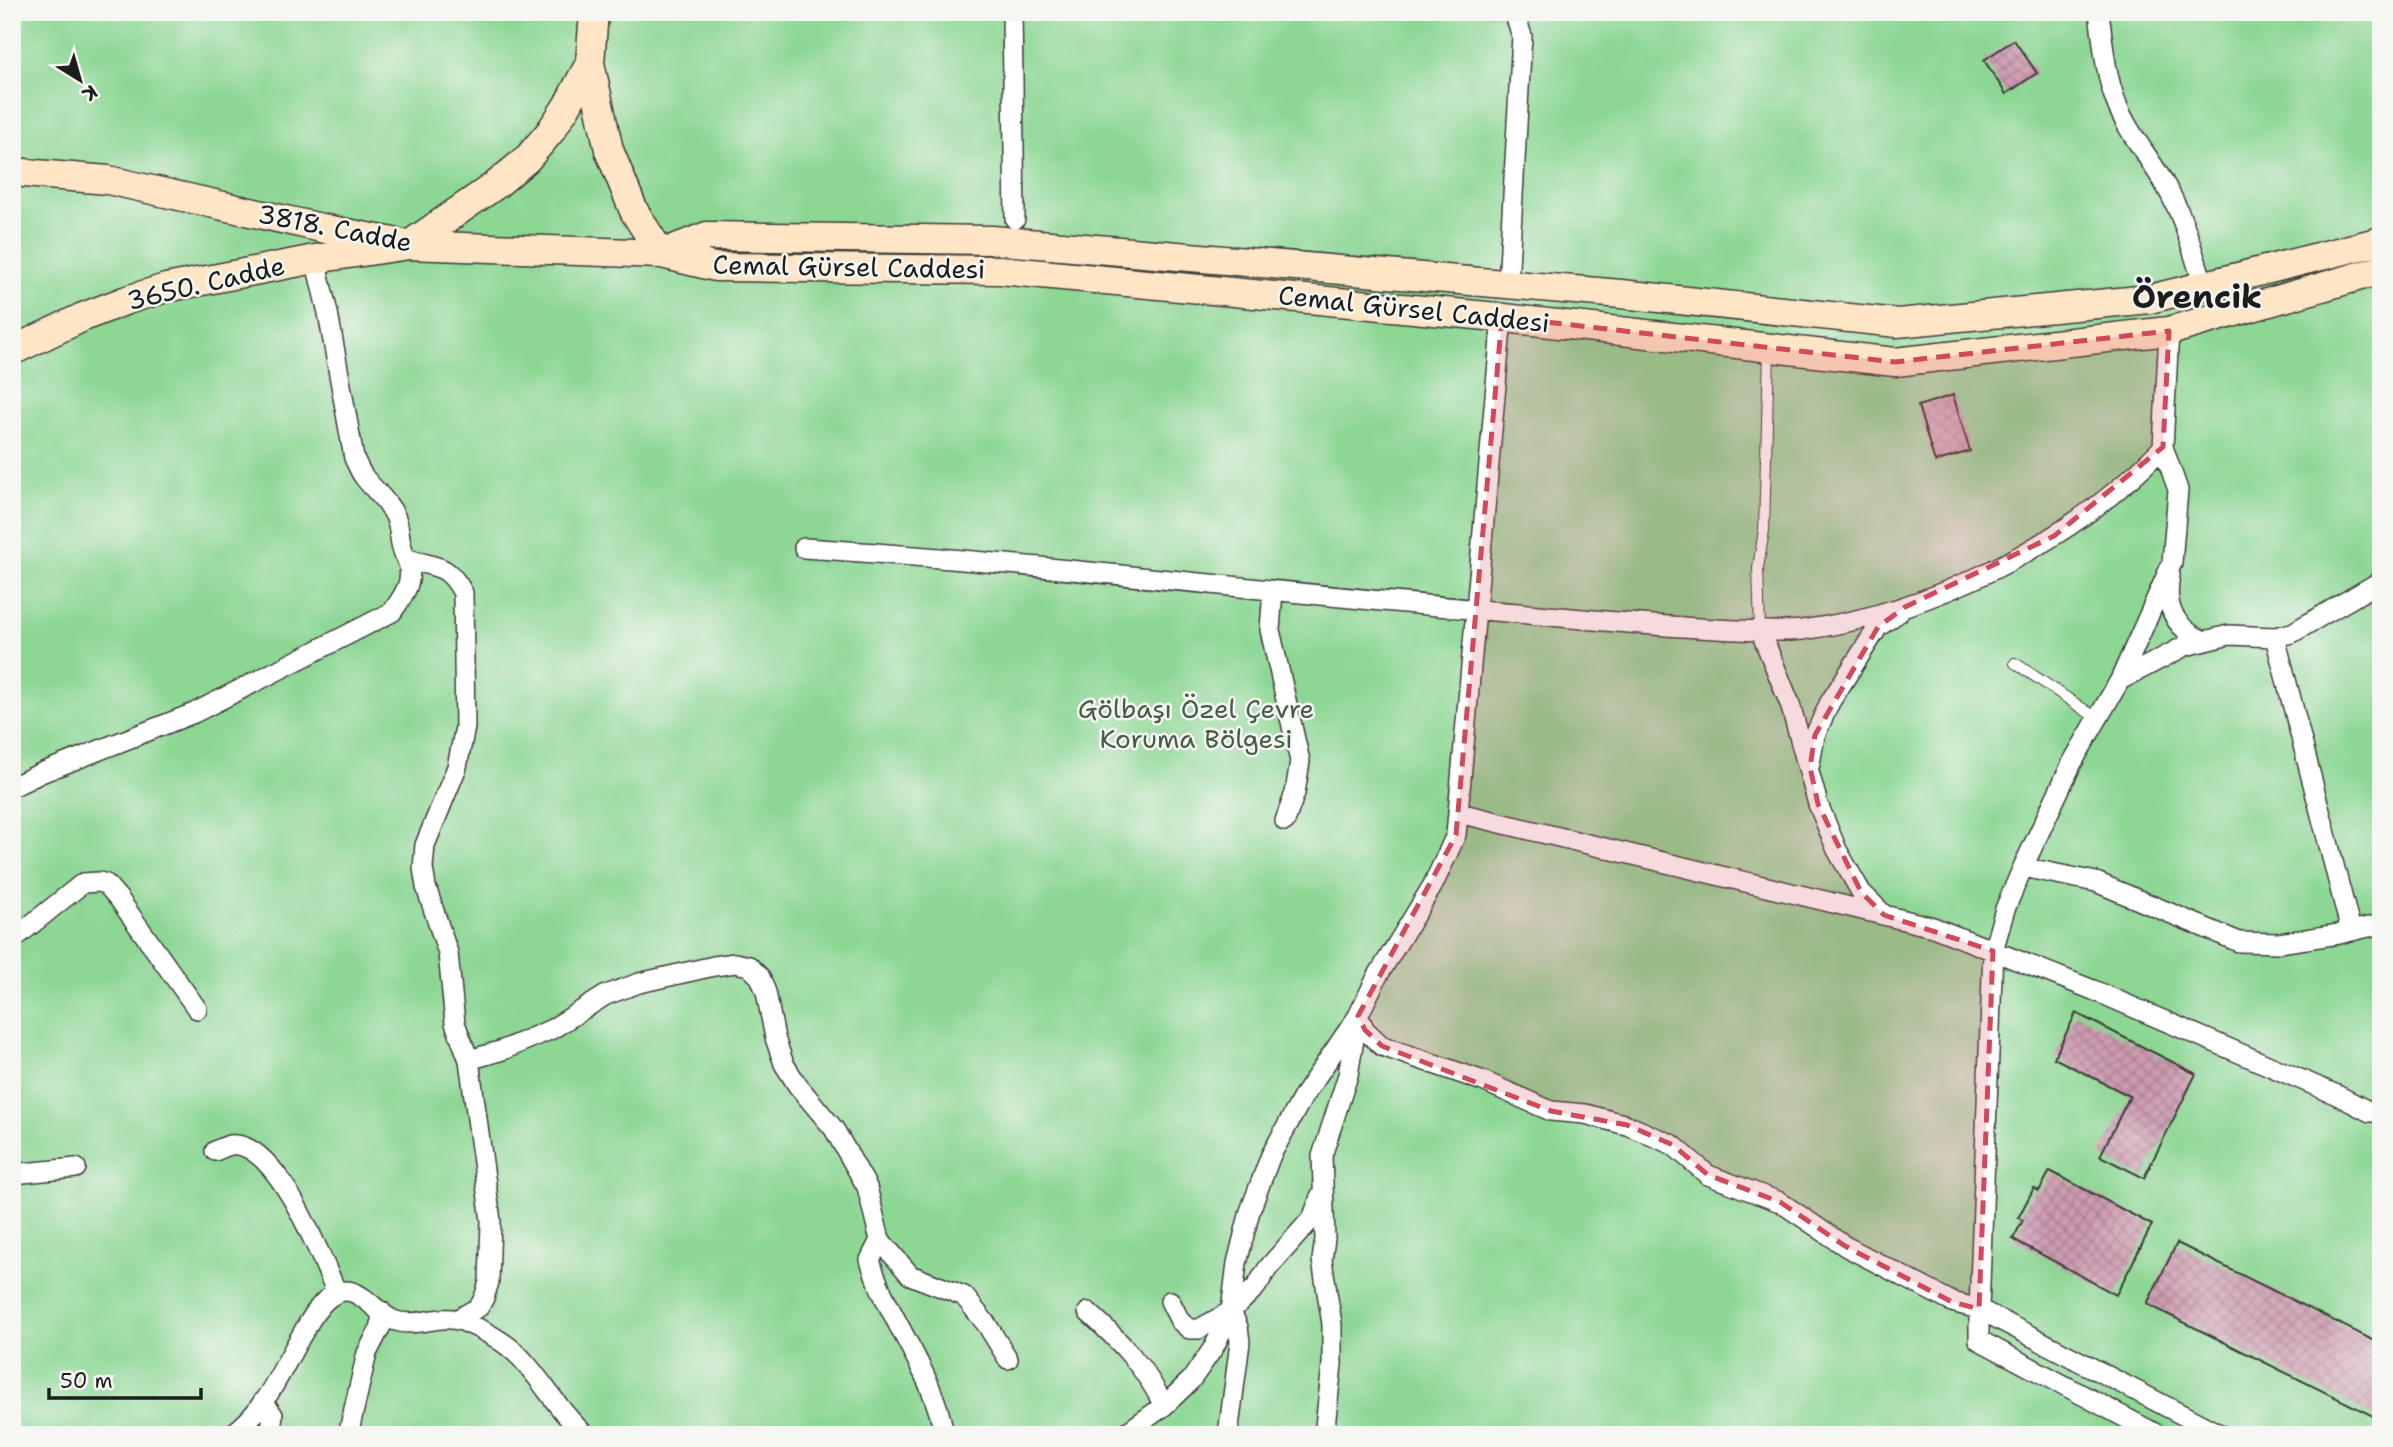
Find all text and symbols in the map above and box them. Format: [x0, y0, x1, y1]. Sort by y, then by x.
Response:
north arrow [46, 46, 116, 116]
text: K [77, 79, 103, 107]
street label: 3818. Cadde [255, 195, 415, 260]
street label: 3650. Cadde [124, 247, 288, 318]
street label: Cemal Gürsel Caddesi [712, 247, 986, 286]
district label: Örencik [2132, 274, 2262, 319]
street label: Cemal Gürsel Caddesi [1277, 277, 1551, 340]
park label: Gölbaşı Özel Çevre Koruma Bölgesi [1078, 691, 1314, 756]
scale bar [49, 1356, 201, 1400]
text: 50 m [60, 1367, 113, 1395]

